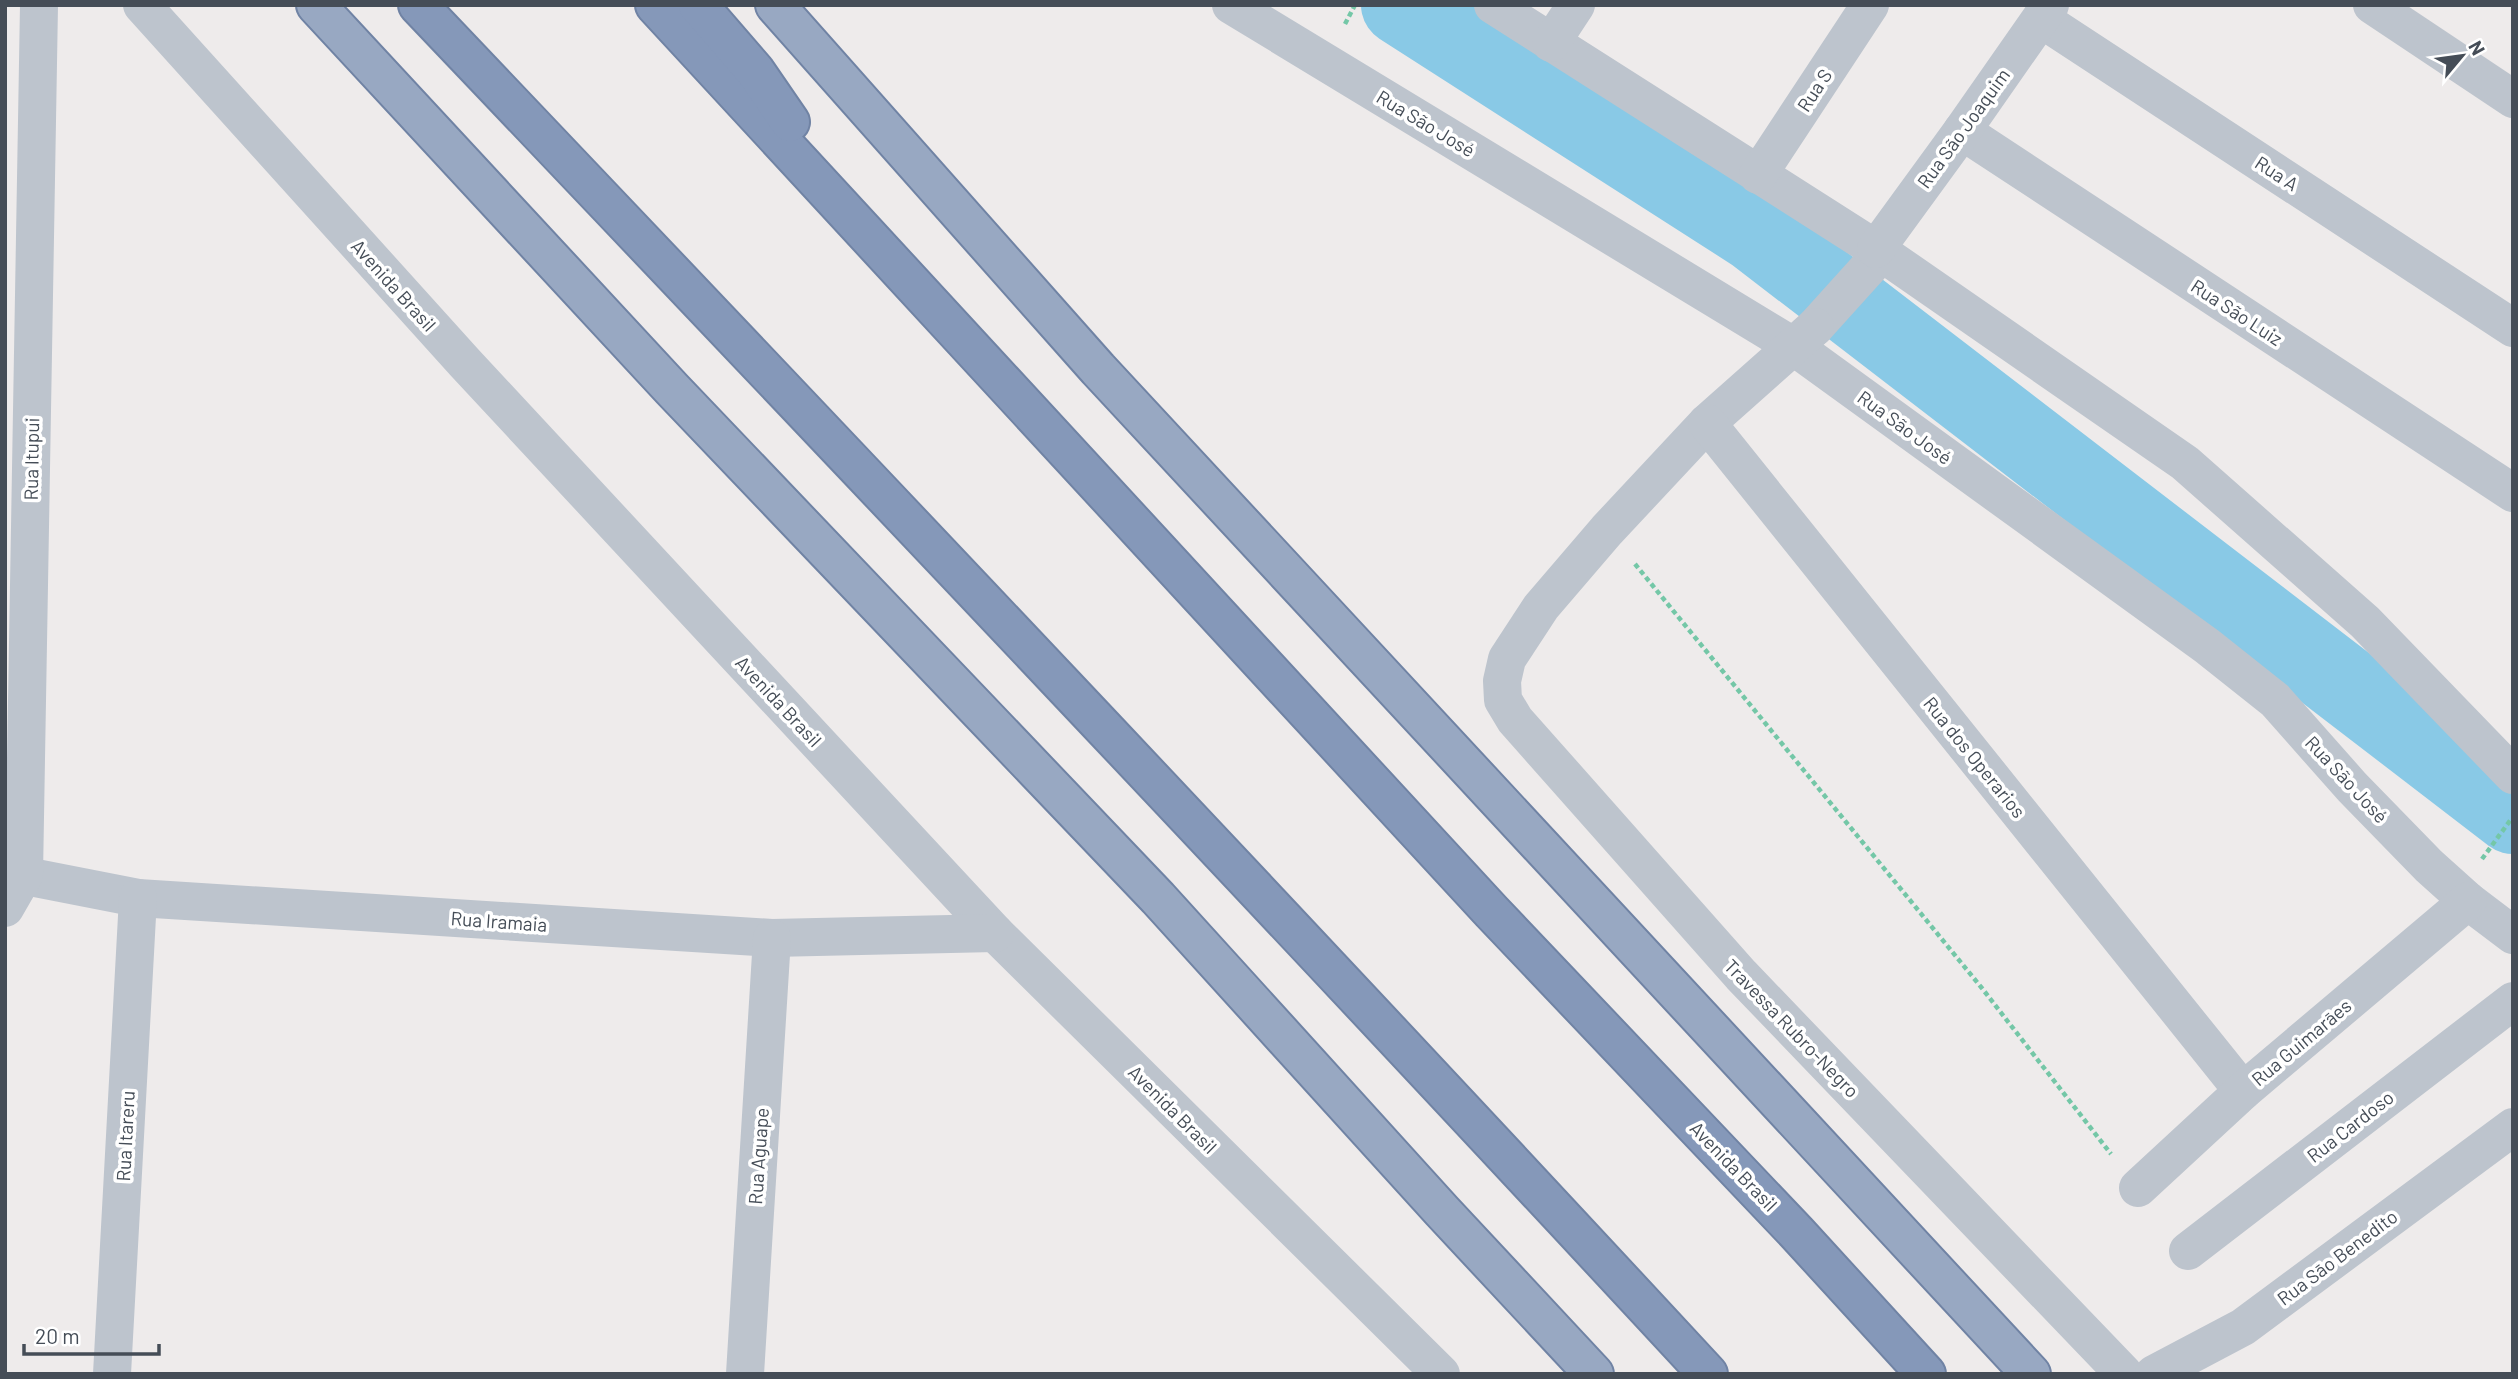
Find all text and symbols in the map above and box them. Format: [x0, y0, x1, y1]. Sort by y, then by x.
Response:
north arrow [2427, 21, 2497, 91]
text: N [2464, 36, 2490, 59]
street label: Rua S [1792, 64, 1836, 116]
street label: Rua São Joaquim [1912, 64, 2014, 192]
street label: Rua São José [1373, 85, 1479, 161]
street label: Rua A [2251, 151, 2303, 195]
street label: Avenida Brasil [347, 234, 441, 336]
street label: Rua São Luiz [2187, 274, 2287, 350]
street label: Rua São José [1853, 385, 1957, 469]
street label: Rua Itupui [19, 417, 43, 501]
street label: Avenida Brasil [731, 651, 827, 751]
street label: Rua dos Operarios [1919, 692, 2031, 822]
street label: Rua São José [2301, 731, 2393, 827]
street label: Rua Iramaia [450, 906, 548, 936]
street label: Travessa Rubro-Negro [1720, 954, 1864, 1102]
street label: Rua Guimarāes [2247, 994, 2355, 1090]
street label: Avenida Brasil [1124, 1060, 1222, 1158]
street label: Rua Cardoso [2302, 1085, 2398, 1167]
street label: Rua Itareru [111, 1090, 139, 1182]
street label: Rua Aguape [743, 1107, 773, 1205]
street label: Avenida Brasil [1686, 1116, 1782, 1216]
street label: Rua Sāo Benedito [2272, 1204, 2402, 1310]
scale bar [24, 1312, 159, 1356]
text: 20 m [35, 1323, 80, 1348]

